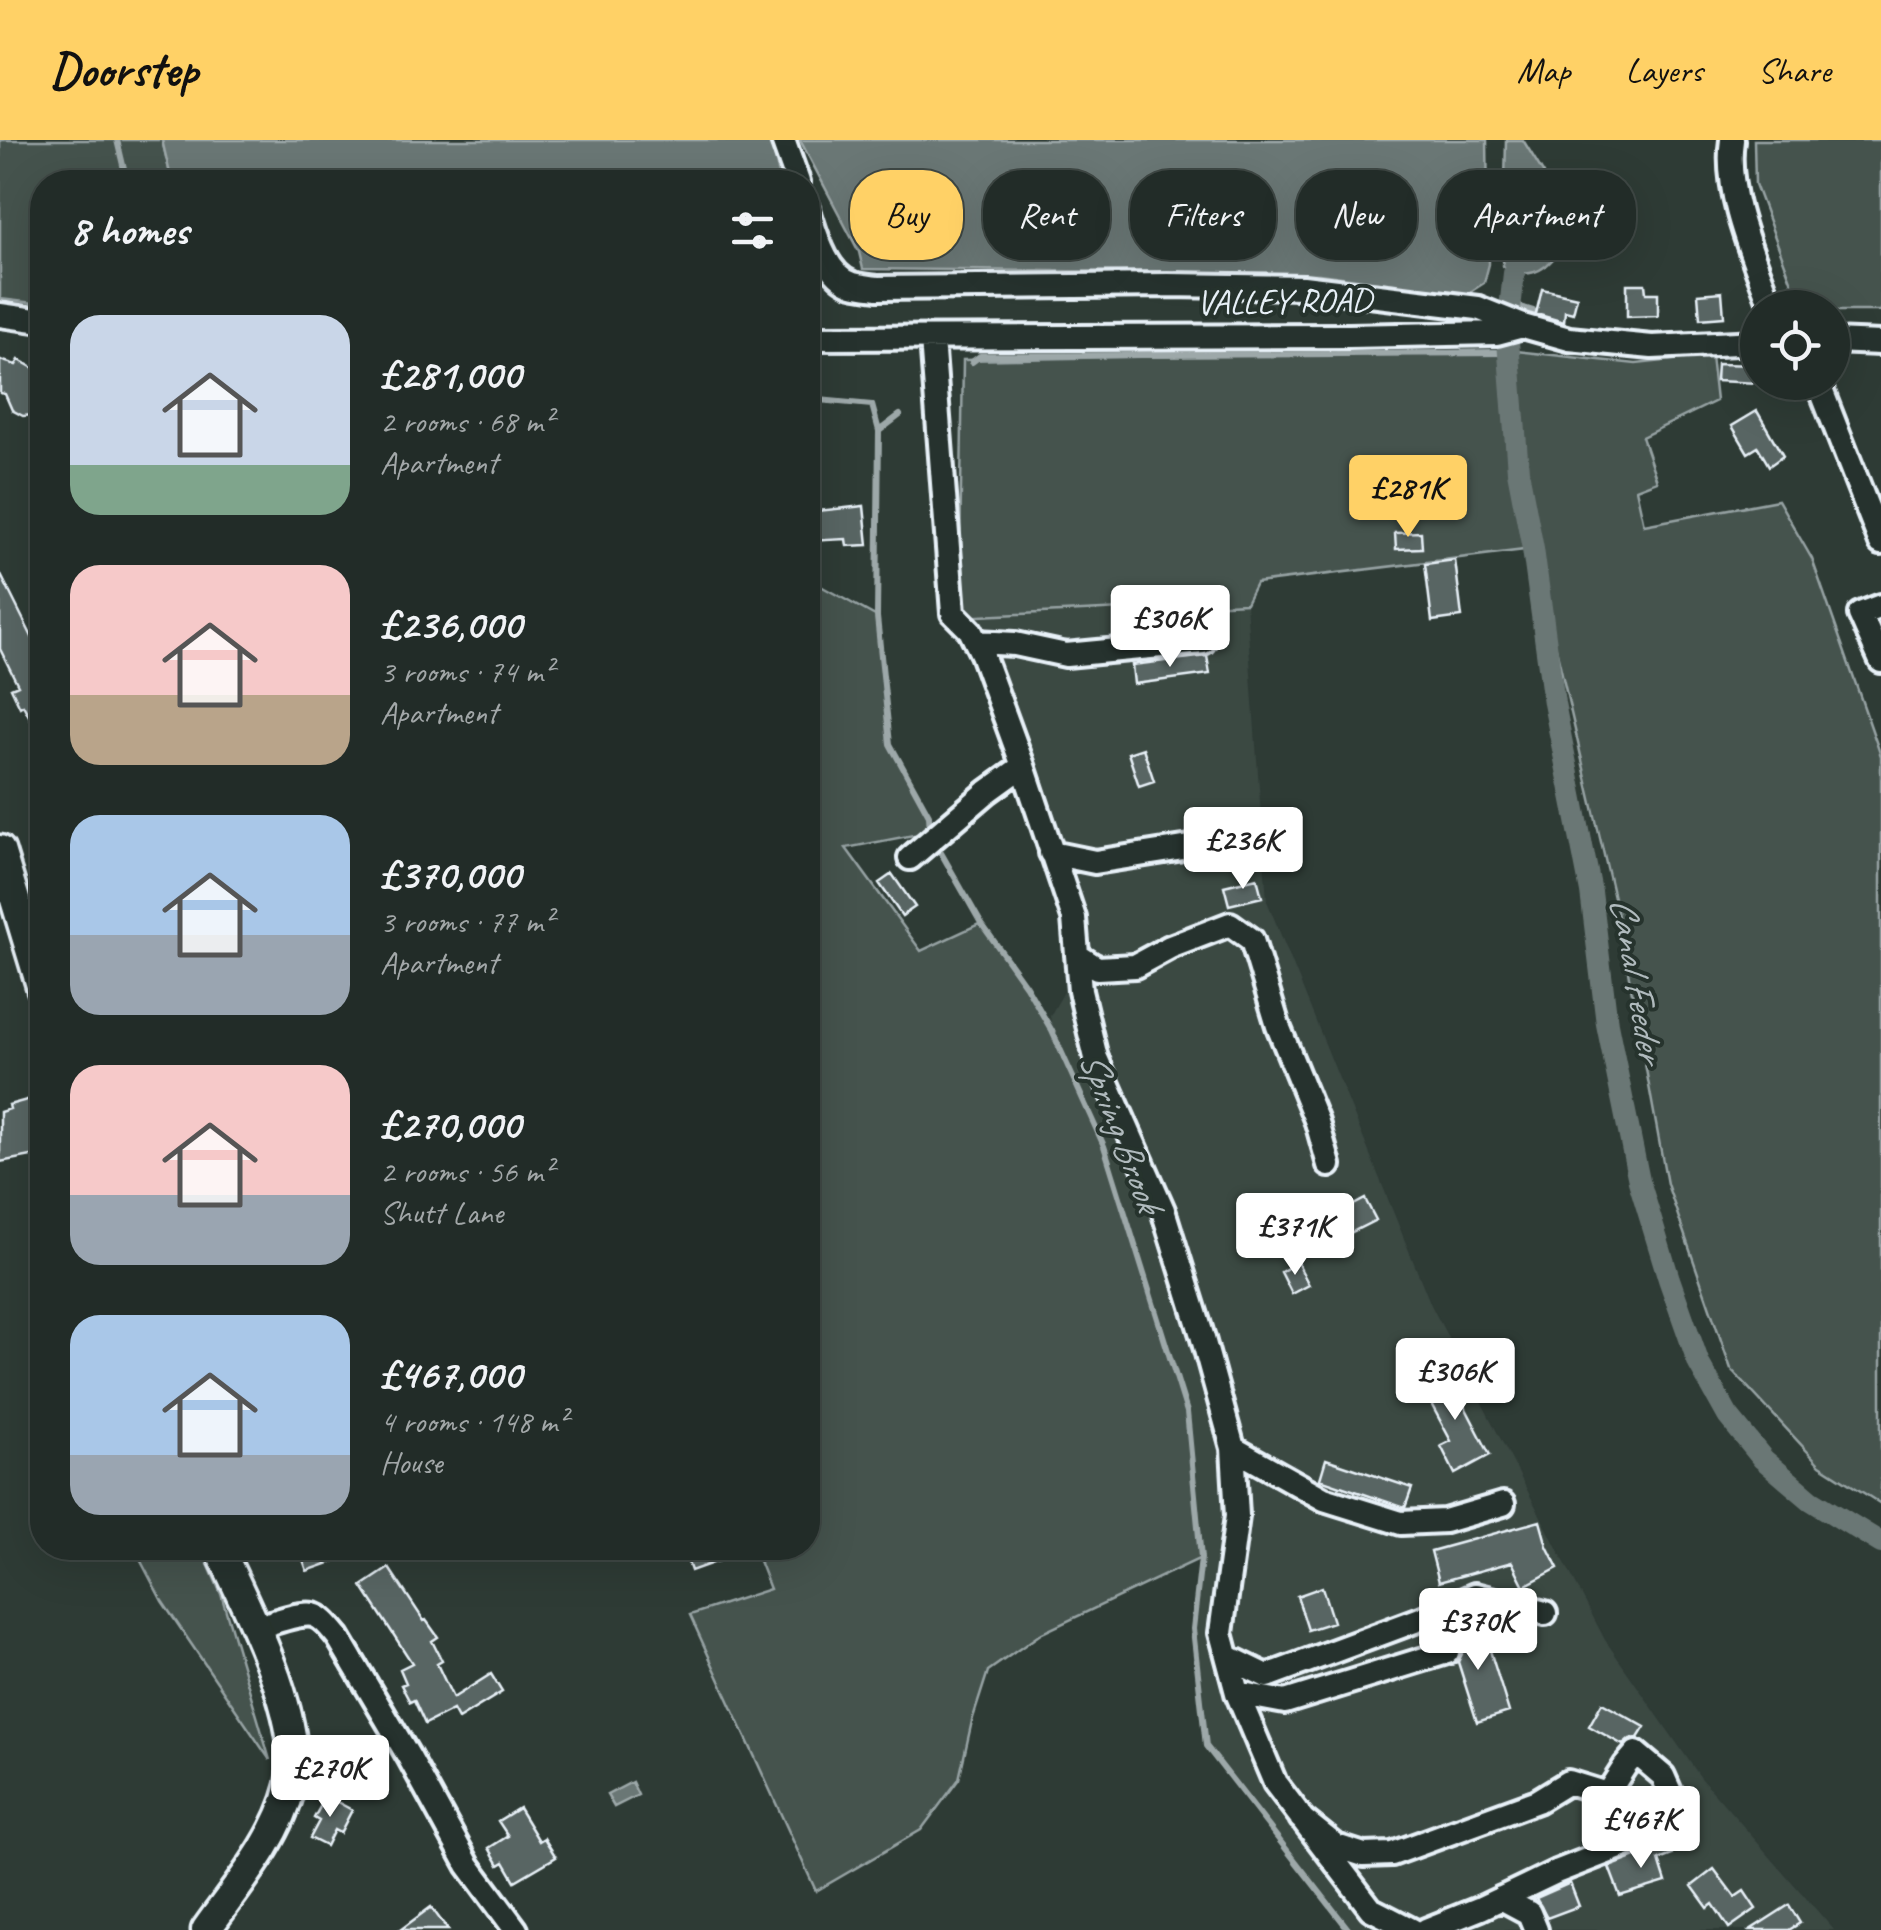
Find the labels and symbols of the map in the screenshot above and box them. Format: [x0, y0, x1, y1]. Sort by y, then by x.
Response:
street label: VALLEY ROAD [1196, 277, 1375, 325]
pin: £281K [1338, 455, 1478, 540]
pin: £306K [1100, 585, 1240, 670]
pin: £236K [1173, 807, 1313, 892]
water label: Canal Feeder [1599, 893, 1676, 1072]
water label: Spring Brook [1069, 1044, 1176, 1224]
pin: £371K [1225, 1193, 1365, 1278]
pin: £306K [1385, 1338, 1525, 1423]
pin: £370K [1408, 1588, 1548, 1673]
pin: £270K [260, 1735, 400, 1820]
pin: £467K [1571, 1786, 1711, 1871]

